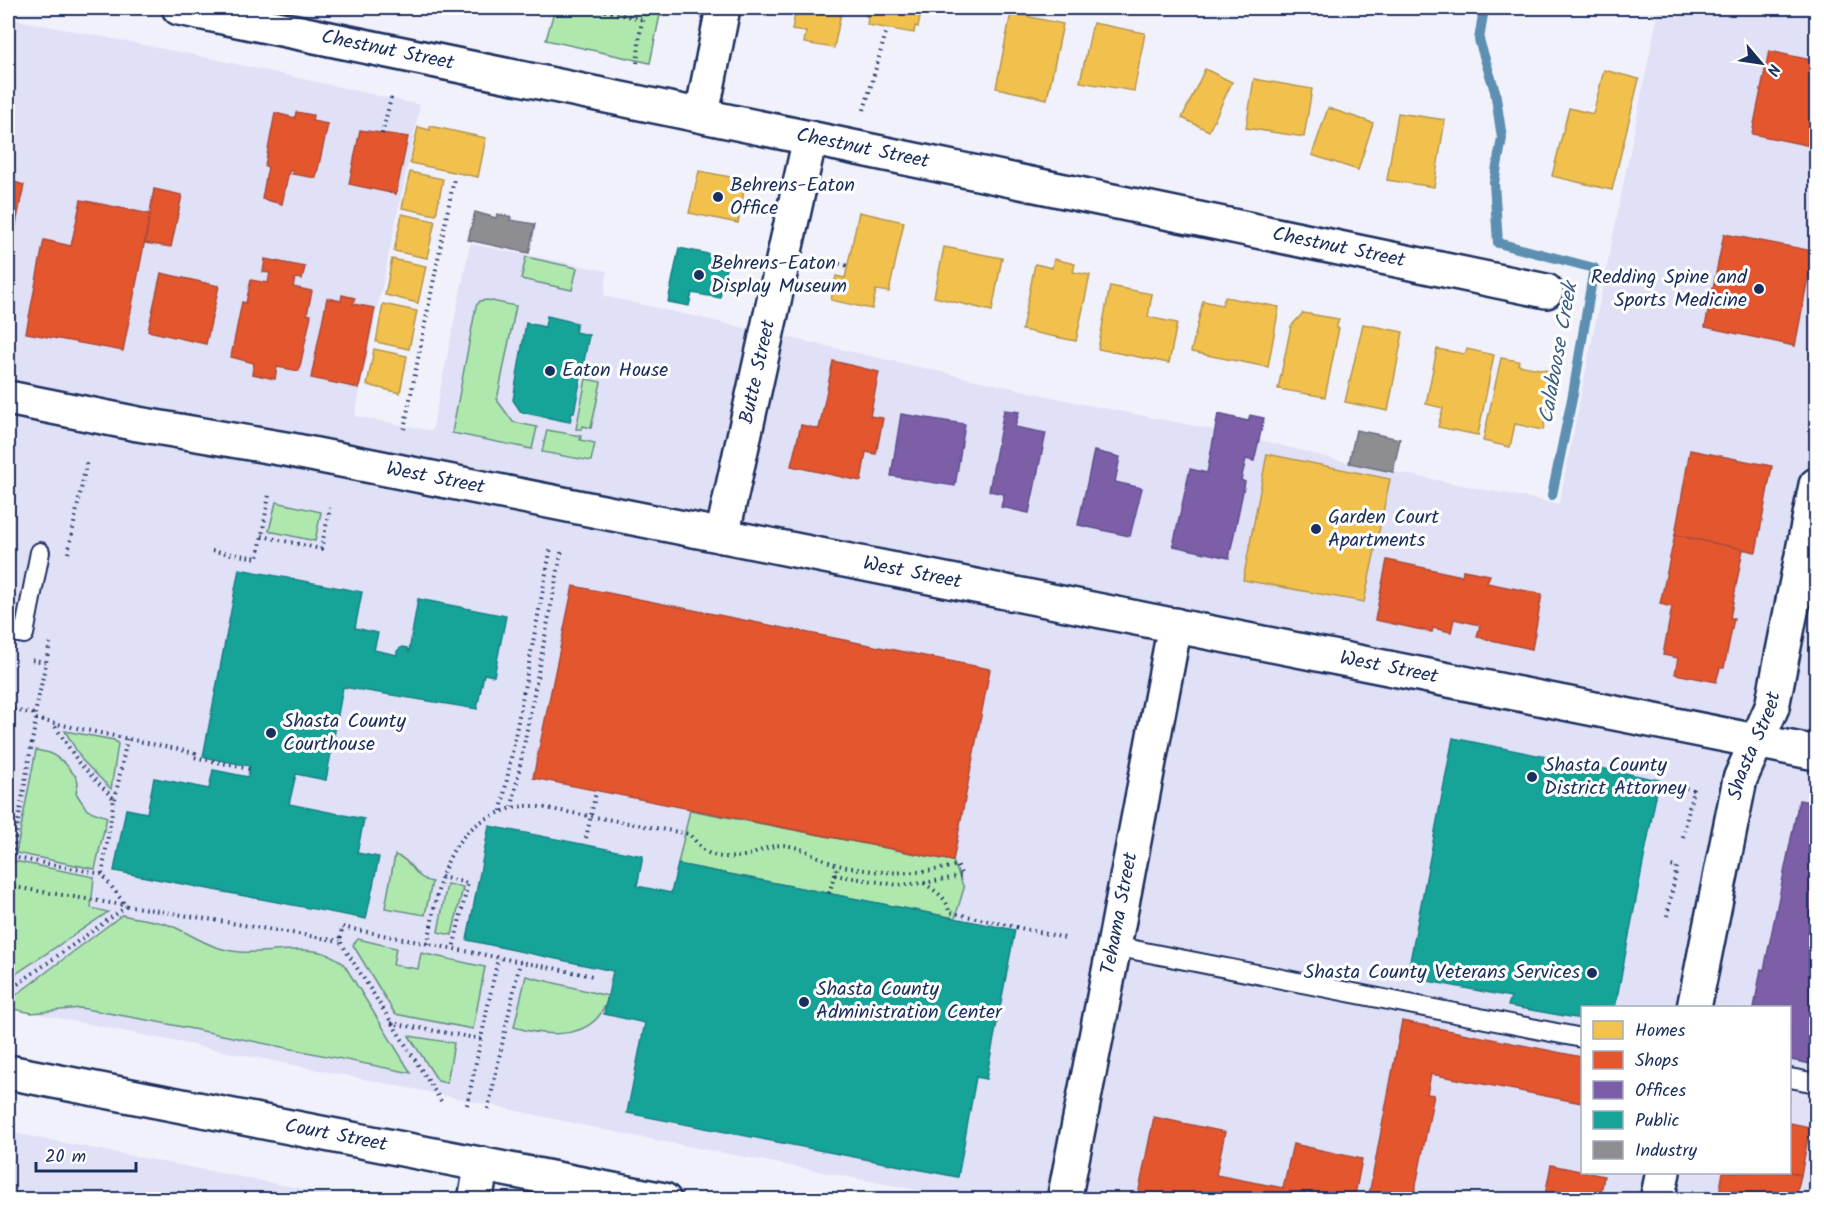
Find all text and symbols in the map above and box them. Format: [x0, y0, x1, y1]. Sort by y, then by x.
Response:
street label: Chestnut Street [318, 22, 457, 80]
north arrow [1731, 33, 1791, 93]
text: N [1759, 59, 1786, 80]
street label: Chestnut Street [793, 120, 932, 179]
place label: Behrens-Eaton Office [730, 170, 855, 225]
marker: Behrens-Eaton Office [711, 190, 725, 204]
street label: Chestnut Street [1269, 219, 1408, 277]
place label: Behrens-Eaton Display Museum [711, 248, 847, 303]
place label: Redding Spine and Sports Medicine [1591, 262, 1748, 317]
marker: Behrens-Eaton Display Museum [692, 268, 706, 282]
water label: Calaboose Creek [1530, 277, 1588, 426]
marker: Redding Spine and Sports Medicine [1752, 282, 1766, 296]
street label: Butte Street [731, 317, 785, 427]
place label: Eaton House [562, 355, 668, 387]
marker: Eaton House [543, 364, 557, 378]
street label: West Street [383, 453, 488, 504]
place label: Garden Court Apartments [1328, 502, 1439, 557]
marker: Garden Court Apartments [1309, 522, 1323, 536]
street label: West Street [860, 548, 964, 599]
street label: West Street [1337, 643, 1441, 694]
street label: Shasta Street [1720, 689, 1791, 803]
place label: Shasta County Courthouse [283, 706, 406, 761]
marker: Shasta County Courthouse [264, 726, 278, 740]
place label: Shasta County District Attorney [1544, 750, 1687, 805]
marker: Shasta County District Attorney [1525, 770, 1539, 784]
street label: Tehama Street [1093, 849, 1148, 977]
place label: Shasta County Veterans Services [1304, 957, 1580, 989]
marker: Shasta County Veterans Services [1585, 966, 1599, 980]
place label: Shasta County Administration Center [816, 974, 1003, 1029]
marker: Shasta County Administration Center [797, 995, 811, 1009]
legend [1581, 1006, 1791, 1174]
text: Homes [1635, 1017, 1686, 1046]
text: Shops [1635, 1047, 1679, 1076]
text: Offices [1635, 1077, 1686, 1106]
text: Public [1635, 1107, 1680, 1136]
street label: Court Street [282, 1110, 390, 1162]
scale bar [36, 1135, 136, 1173]
text: Industry [1635, 1137, 1697, 1166]
text: 20 m [45, 1143, 86, 1172]

